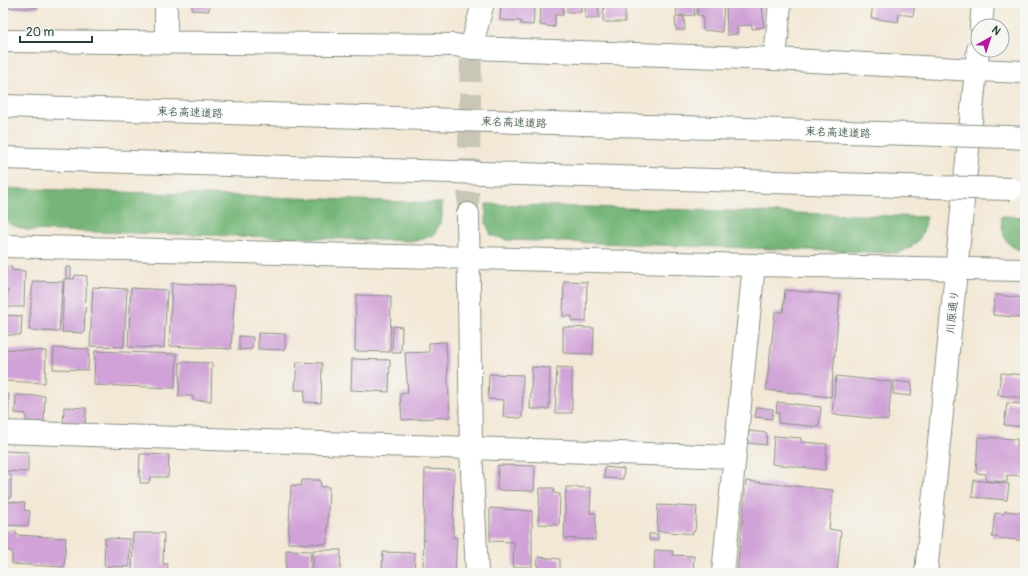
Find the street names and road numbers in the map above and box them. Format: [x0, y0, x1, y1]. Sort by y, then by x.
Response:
street label: 東名高速道路 [157, 105, 223, 120]
street label: 東名高速道路 [481, 115, 547, 130]
street label: 東名高速道路 [805, 125, 871, 140]
street label: 川原通り [944, 289, 961, 335]

